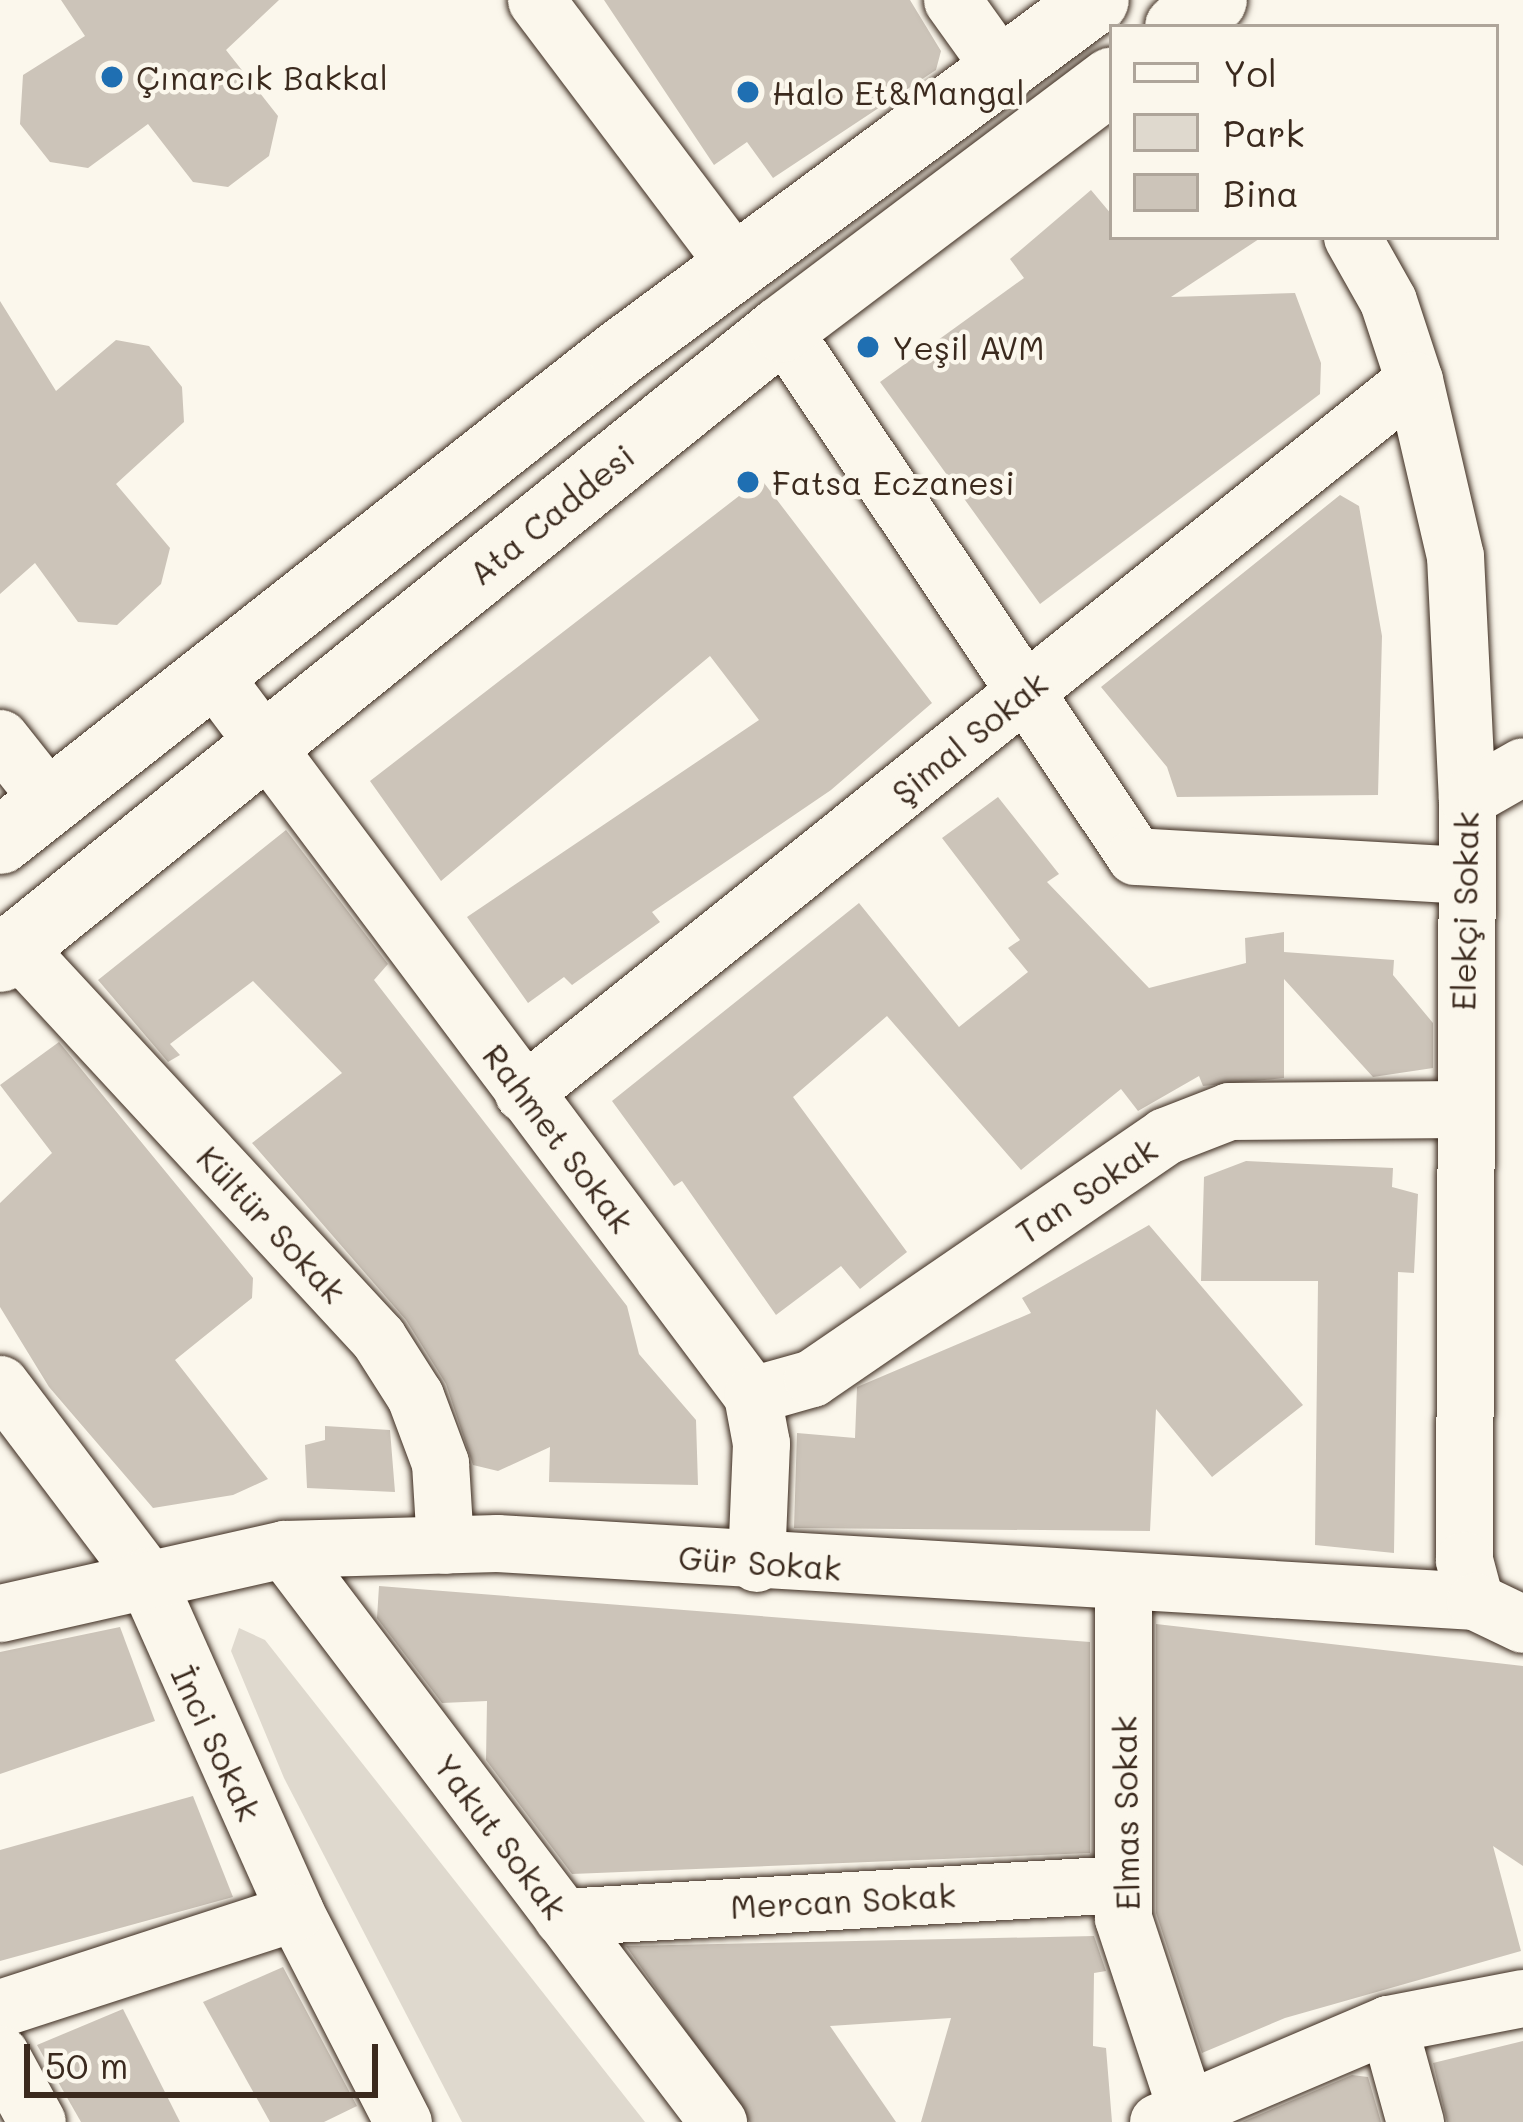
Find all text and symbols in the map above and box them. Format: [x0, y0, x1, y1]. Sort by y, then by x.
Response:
legend [1109, 24, 1499, 240]
text: Yol [1223, 49, 1277, 96]
place label: Çınarcık Bakkal [136, 57, 388, 97]
marker: Çınarcık Bakkal [99, 64, 125, 90]
place label: Halo Et&Mangal [772, 72, 1025, 112]
marker: Halo Et&Mangal [735, 79, 761, 105]
text: Park [1223, 109, 1305, 156]
text: Bina [1223, 169, 1299, 216]
place label: Yeşil AVM [892, 327, 1044, 367]
marker: Yeşil AVM [855, 334, 881, 360]
street label: Ata Caddesi [460, 435, 642, 593]
place label: Fatsa Eczanesi [772, 462, 1015, 502]
marker: Fatsa Eczanesi [735, 469, 761, 495]
street label: Şimal Sokak [883, 662, 1055, 812]
street label: Elekçi Sokak [1442, 811, 1486, 1011]
street label: Rahmet Sokak [475, 1036, 643, 1240]
street label: Tan Sokak [1008, 1128, 1164, 1252]
street label: Kültür Sokak [189, 1137, 355, 1311]
street label: Gür Sokak [677, 1537, 843, 1587]
street label: İnci Sokak [164, 1659, 270, 1827]
street label: Elmas Sokak [1104, 1715, 1146, 1911]
street label: Yakut Sokak [426, 1746, 576, 1926]
street label: Mercan Sokak [729, 1874, 957, 1926]
scale bar [30, 2020, 384, 2094]
text: 50 m [45, 2041, 128, 2088]

